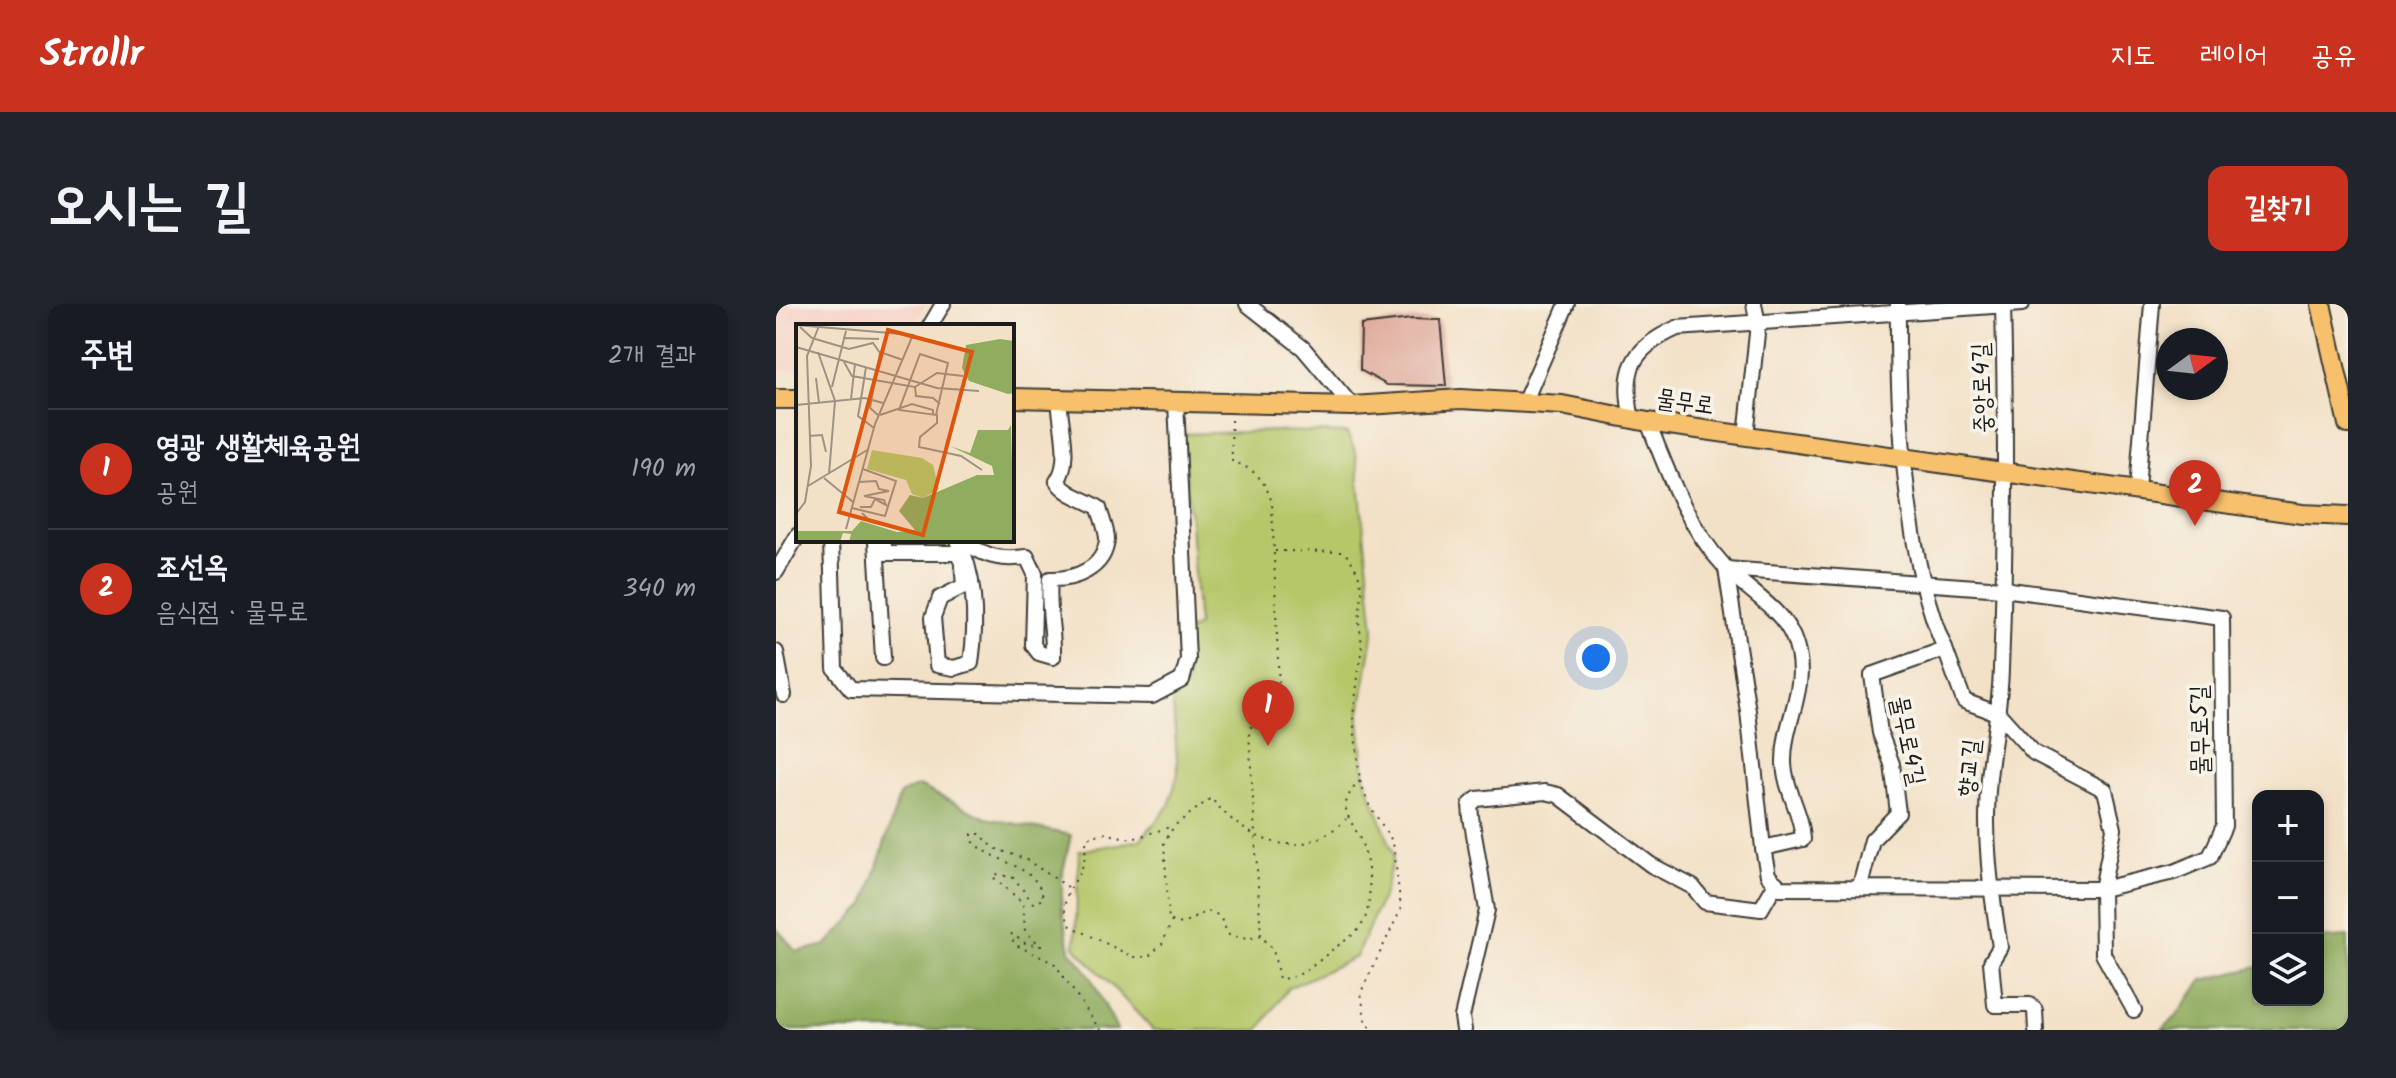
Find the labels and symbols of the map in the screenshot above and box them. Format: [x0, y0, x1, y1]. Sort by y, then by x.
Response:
inset map [796, 324, 1014, 542]
north arrow [2156, 328, 2228, 400]
street label: 중앙로4길 [1962, 342, 2004, 434]
street label: 물무로 [1654, 380, 1716, 426]
pin: 2 [2169, 460, 2221, 526]
your location [1576, 638, 1616, 678]
pin: 1 [1242, 680, 1294, 746]
street label: 물무로5길 [2181, 685, 2221, 775]
street label: 물무로4길 [1879, 693, 1935, 789]
street label: 향교길 [1948, 737, 1992, 799]

